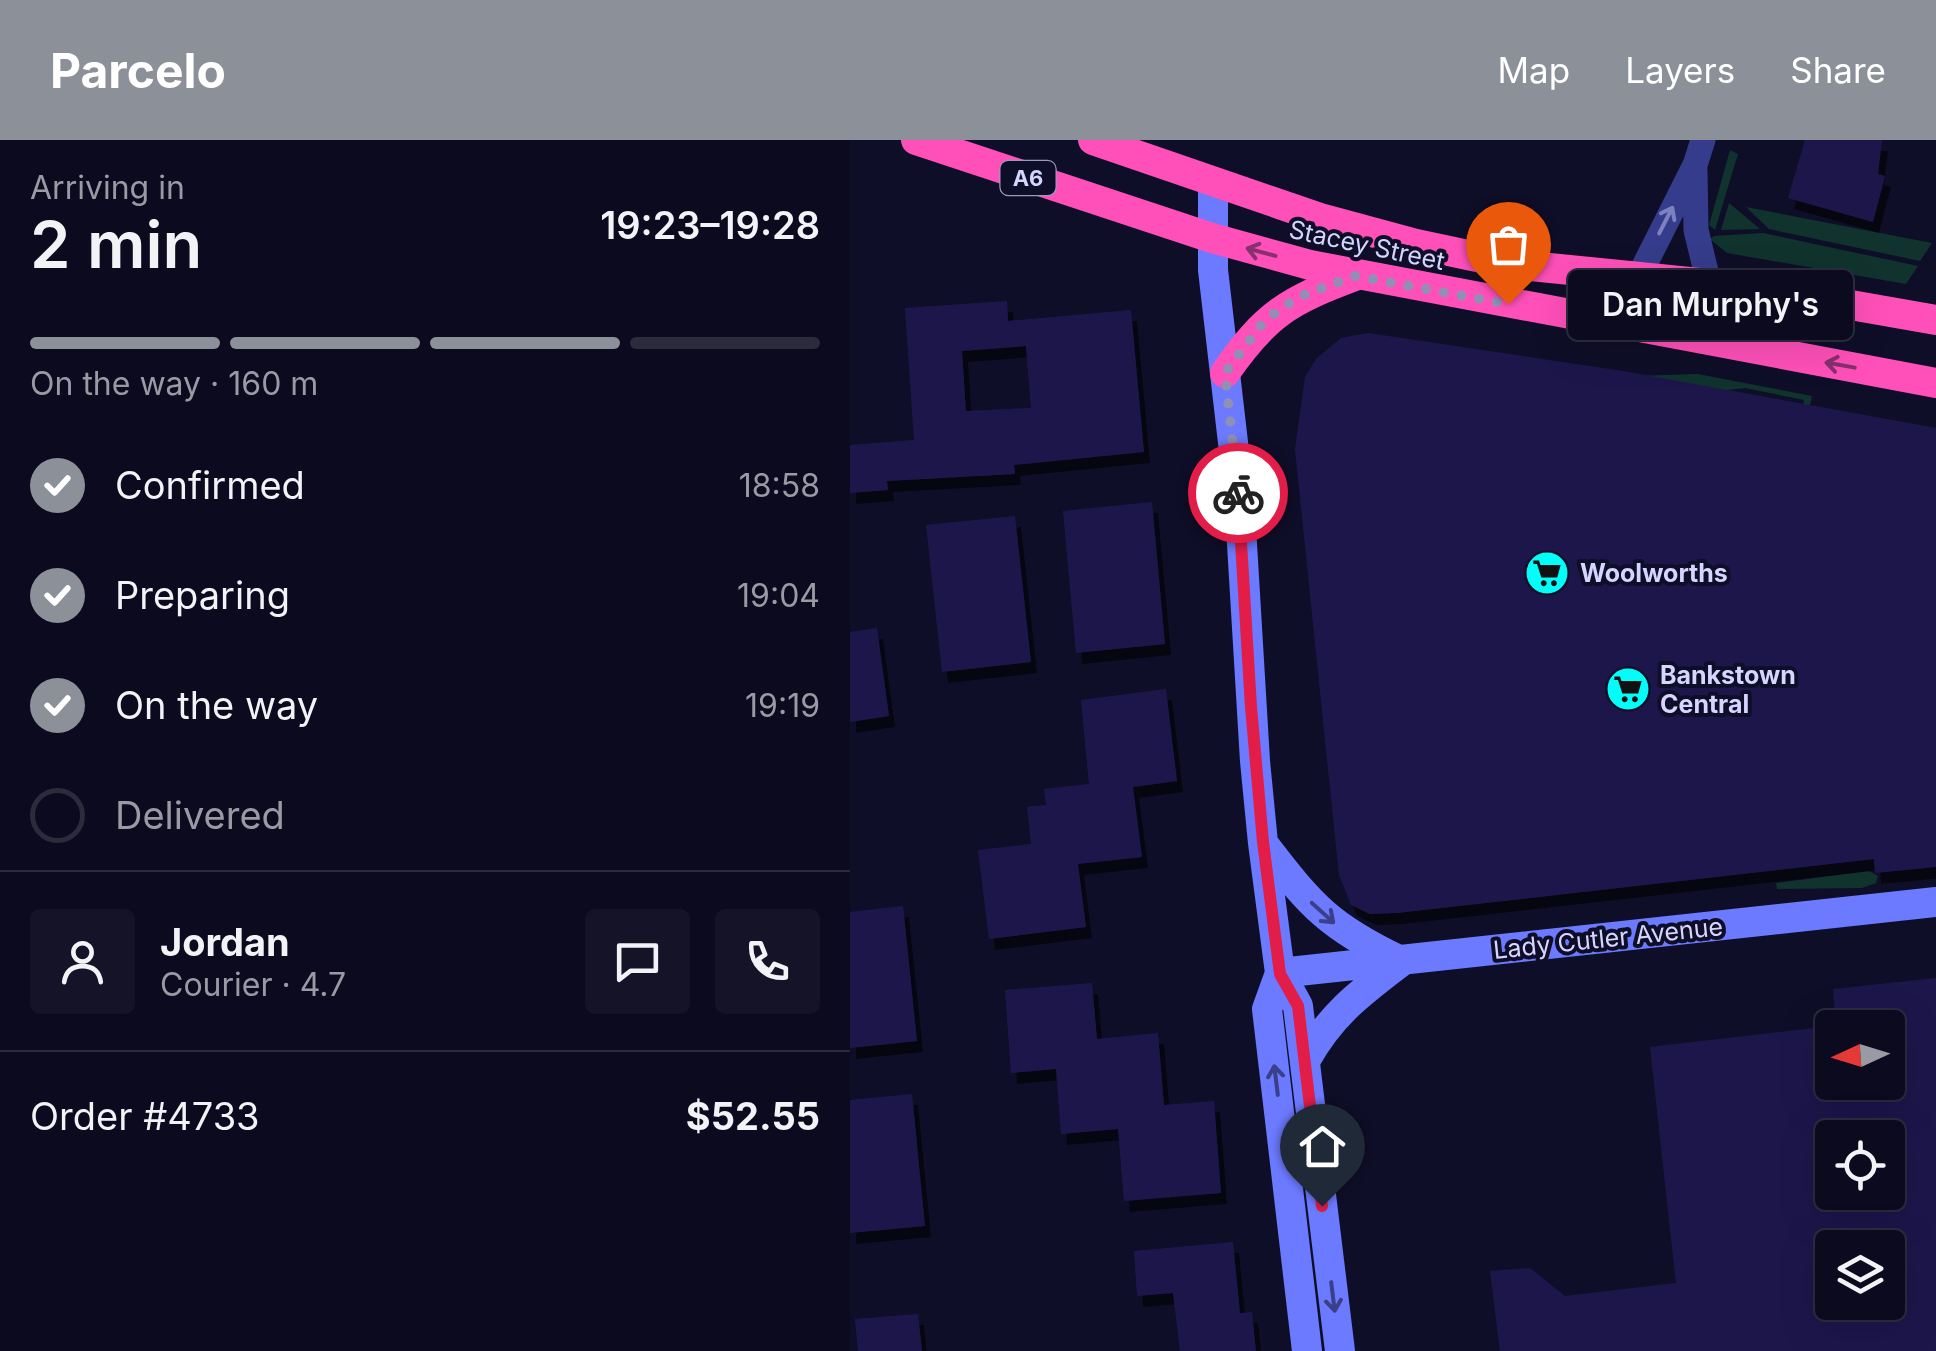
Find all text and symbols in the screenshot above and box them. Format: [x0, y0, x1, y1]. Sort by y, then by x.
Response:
text: Parcelo [50, 41, 226, 100]
text: Map [1498, 49, 1570, 91]
text: Layers [1625, 49, 1735, 91]
text: Share [1790, 49, 1886, 91]
road number: A6 [1000, 161, 1056, 195]
text: Arriving in [30, 168, 185, 207]
text: 19:23–19:28 [600, 202, 820, 248]
pin [1466, 202, 1551, 305]
text: 2 min [30, 205, 202, 284]
one-way arrow [1657, 206, 1676, 236]
street label: Stacey Street [1286, 214, 1448, 276]
icon: bag [1481, 217, 1536, 272]
one-way arrow [1246, 241, 1277, 260]
callout: Dan Murphy's [1568, 269, 1853, 339]
text: Dan Murphy's [1602, 285, 1819, 324]
one-way arrow [1824, 355, 1857, 374]
text: On the way · 160 m [30, 364, 318, 403]
courier [1188, 443, 1288, 543]
icon: check [30, 458, 85, 513]
text: Confirmed [115, 462, 305, 508]
text: 18:58 [739, 466, 820, 505]
icon: bike [1211, 466, 1266, 521]
supermarket icon: Woolworths [1524, 550, 1570, 596]
place label: Woolworths [1580, 558, 1728, 588]
icon: check [30, 568, 85, 623]
text: Preparing [115, 572, 290, 618]
text: 19:04 [737, 576, 820, 615]
place label: Bankstown Central [1660, 660, 1796, 719]
supermarket icon: Bankstown Central [1605, 666, 1651, 712]
icon: check [30, 678, 85, 733]
text: On the way [115, 682, 318, 728]
text: 19:19 [745, 686, 820, 725]
text: Delivered [115, 792, 285, 838]
one-way arrow [1310, 902, 1335, 925]
button: person [30, 909, 135, 1014]
button: chat [585, 909, 690, 1014]
button: phone [715, 909, 820, 1014]
street label: Lady Cutler Avenue [1492, 911, 1724, 965]
text: Jordan [160, 919, 290, 965]
text: Courier · 4.7 [160, 965, 346, 1004]
north arrow [1815, 1010, 1905, 1100]
map controls [1815, 1010, 1905, 1320]
one-way arrow [1266, 1065, 1285, 1097]
text: Order #4733 [30, 1093, 260, 1139]
text: $52.55 [686, 1093, 820, 1139]
pin [1280, 1104, 1365, 1207]
icon: home [1295, 1119, 1350, 1174]
button: locate [1815, 1120, 1905, 1210]
button: layers [1815, 1230, 1905, 1320]
one-way arrow [1325, 1281, 1343, 1313]

